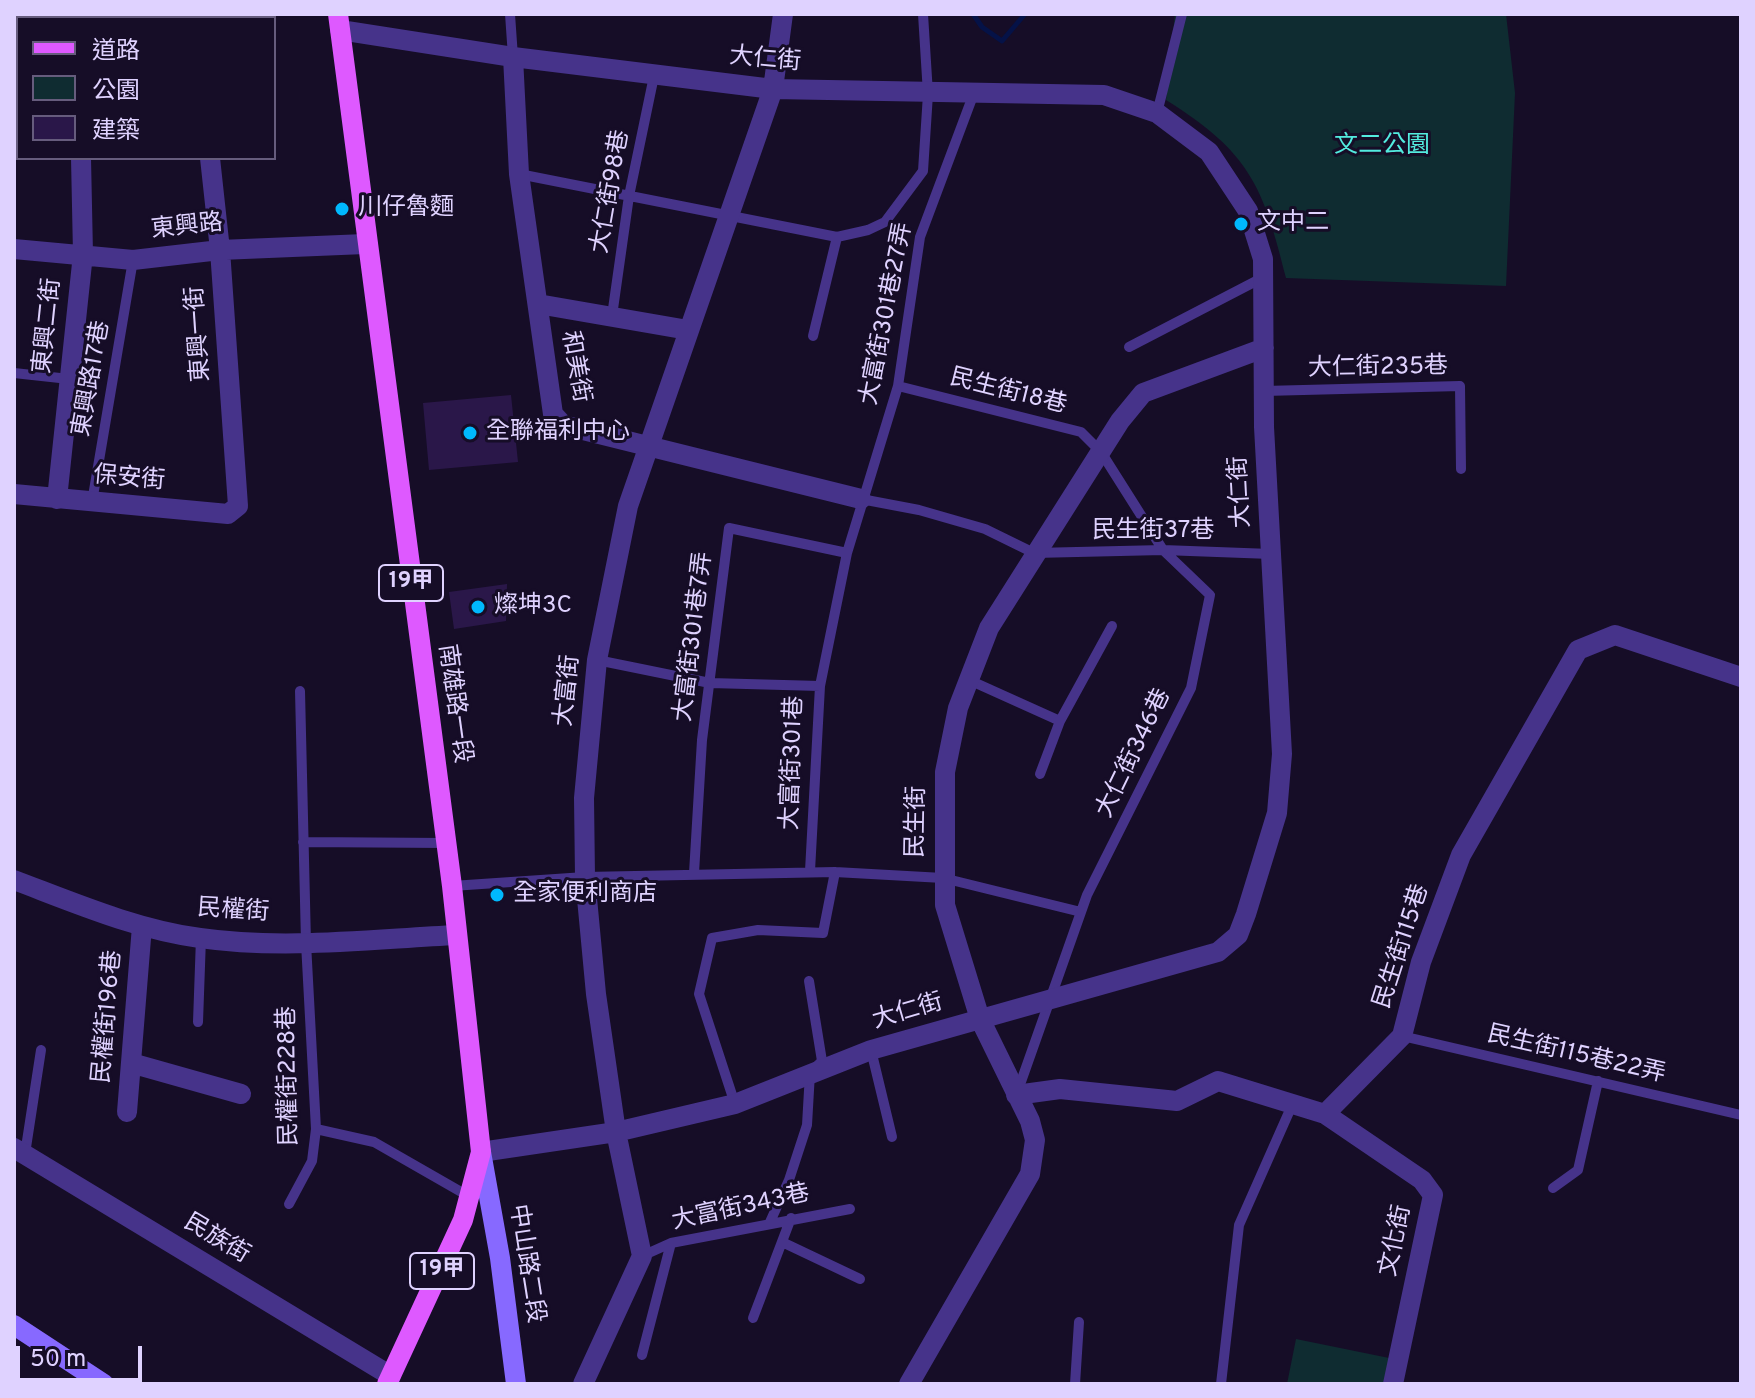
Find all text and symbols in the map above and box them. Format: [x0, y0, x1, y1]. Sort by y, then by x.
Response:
legend [16, 16, 276, 160]
text: 道路 [92, 37, 140, 67]
street label: 大仁街 [728, 44, 802, 78]
text: 公園 [92, 77, 140, 107]
text: 建築 [92, 117, 140, 147]
street label: 大仁街98巷 [587, 128, 637, 256]
park label: 文二公園 [1334, 133, 1430, 161]
place label: 川仔魯麵 [358, 195, 454, 223]
marker: 川仔魯麵 [333, 200, 351, 218]
street label: 東興路 [150, 210, 224, 246]
place label: 文中二 [1257, 210, 1329, 238]
marker: 文中二 [1232, 215, 1250, 233]
street label: 大富街301巷27弄 [856, 220, 920, 408]
street label: 東興二街 [30, 277, 68, 375]
street label: 東興一街 [182, 285, 218, 383]
street label: 東興路17巷 [69, 319, 117, 439]
street label: 和美街 [554, 329, 594, 405]
street label: 大仁街235巷 [1308, 353, 1448, 385]
street label: 民生街18巷 [946, 365, 1070, 421]
place label: 全聯福利中心 [486, 419, 630, 447]
marker: 全聯福利中心 [461, 424, 479, 442]
street label: 大仁街 [1226, 455, 1258, 529]
street label: 保安街 [92, 463, 166, 497]
street label: 民生街37巷 [1092, 518, 1214, 546]
street label: 大富街301巷7弄 [670, 550, 720, 724]
road number: 19甲 [379, 565, 443, 601]
place label: 燦坤3C [494, 593, 572, 621]
marker: 燦坤3C [469, 598, 487, 616]
street label: 南雄路一段 [430, 643, 476, 765]
street label: 大富街 [551, 654, 587, 728]
street label: 大仁街346巷 [1091, 685, 1179, 823]
street label: 大富街301巷 [777, 695, 811, 831]
street label: 民生街 [903, 786, 933, 858]
place label: 全家便利商店 [513, 881, 657, 909]
street label: 民生街115巷 [1369, 881, 1437, 1013]
marker: 全家便利商店 [488, 886, 506, 904]
street label: 民權街 [196, 895, 270, 929]
street label: 民權街196巷 [89, 949, 129, 1085]
street label: 大仁街 [869, 989, 947, 1037]
street label: 民權街228巷 [274, 1006, 306, 1146]
street label: 民生街115巷22弄 [1484, 1021, 1668, 1091]
street label: 大富街343巷 [670, 1180, 812, 1238]
street label: 中山路二段 [501, 1202, 549, 1326]
street label: 文化街 [1375, 1203, 1419, 1279]
street label: 民族街 [178, 1209, 254, 1271]
road number: 19甲 [410, 1253, 474, 1289]
scale bar [20, 1330, 146, 1380]
text: 50 m [30, 1345, 86, 1375]

